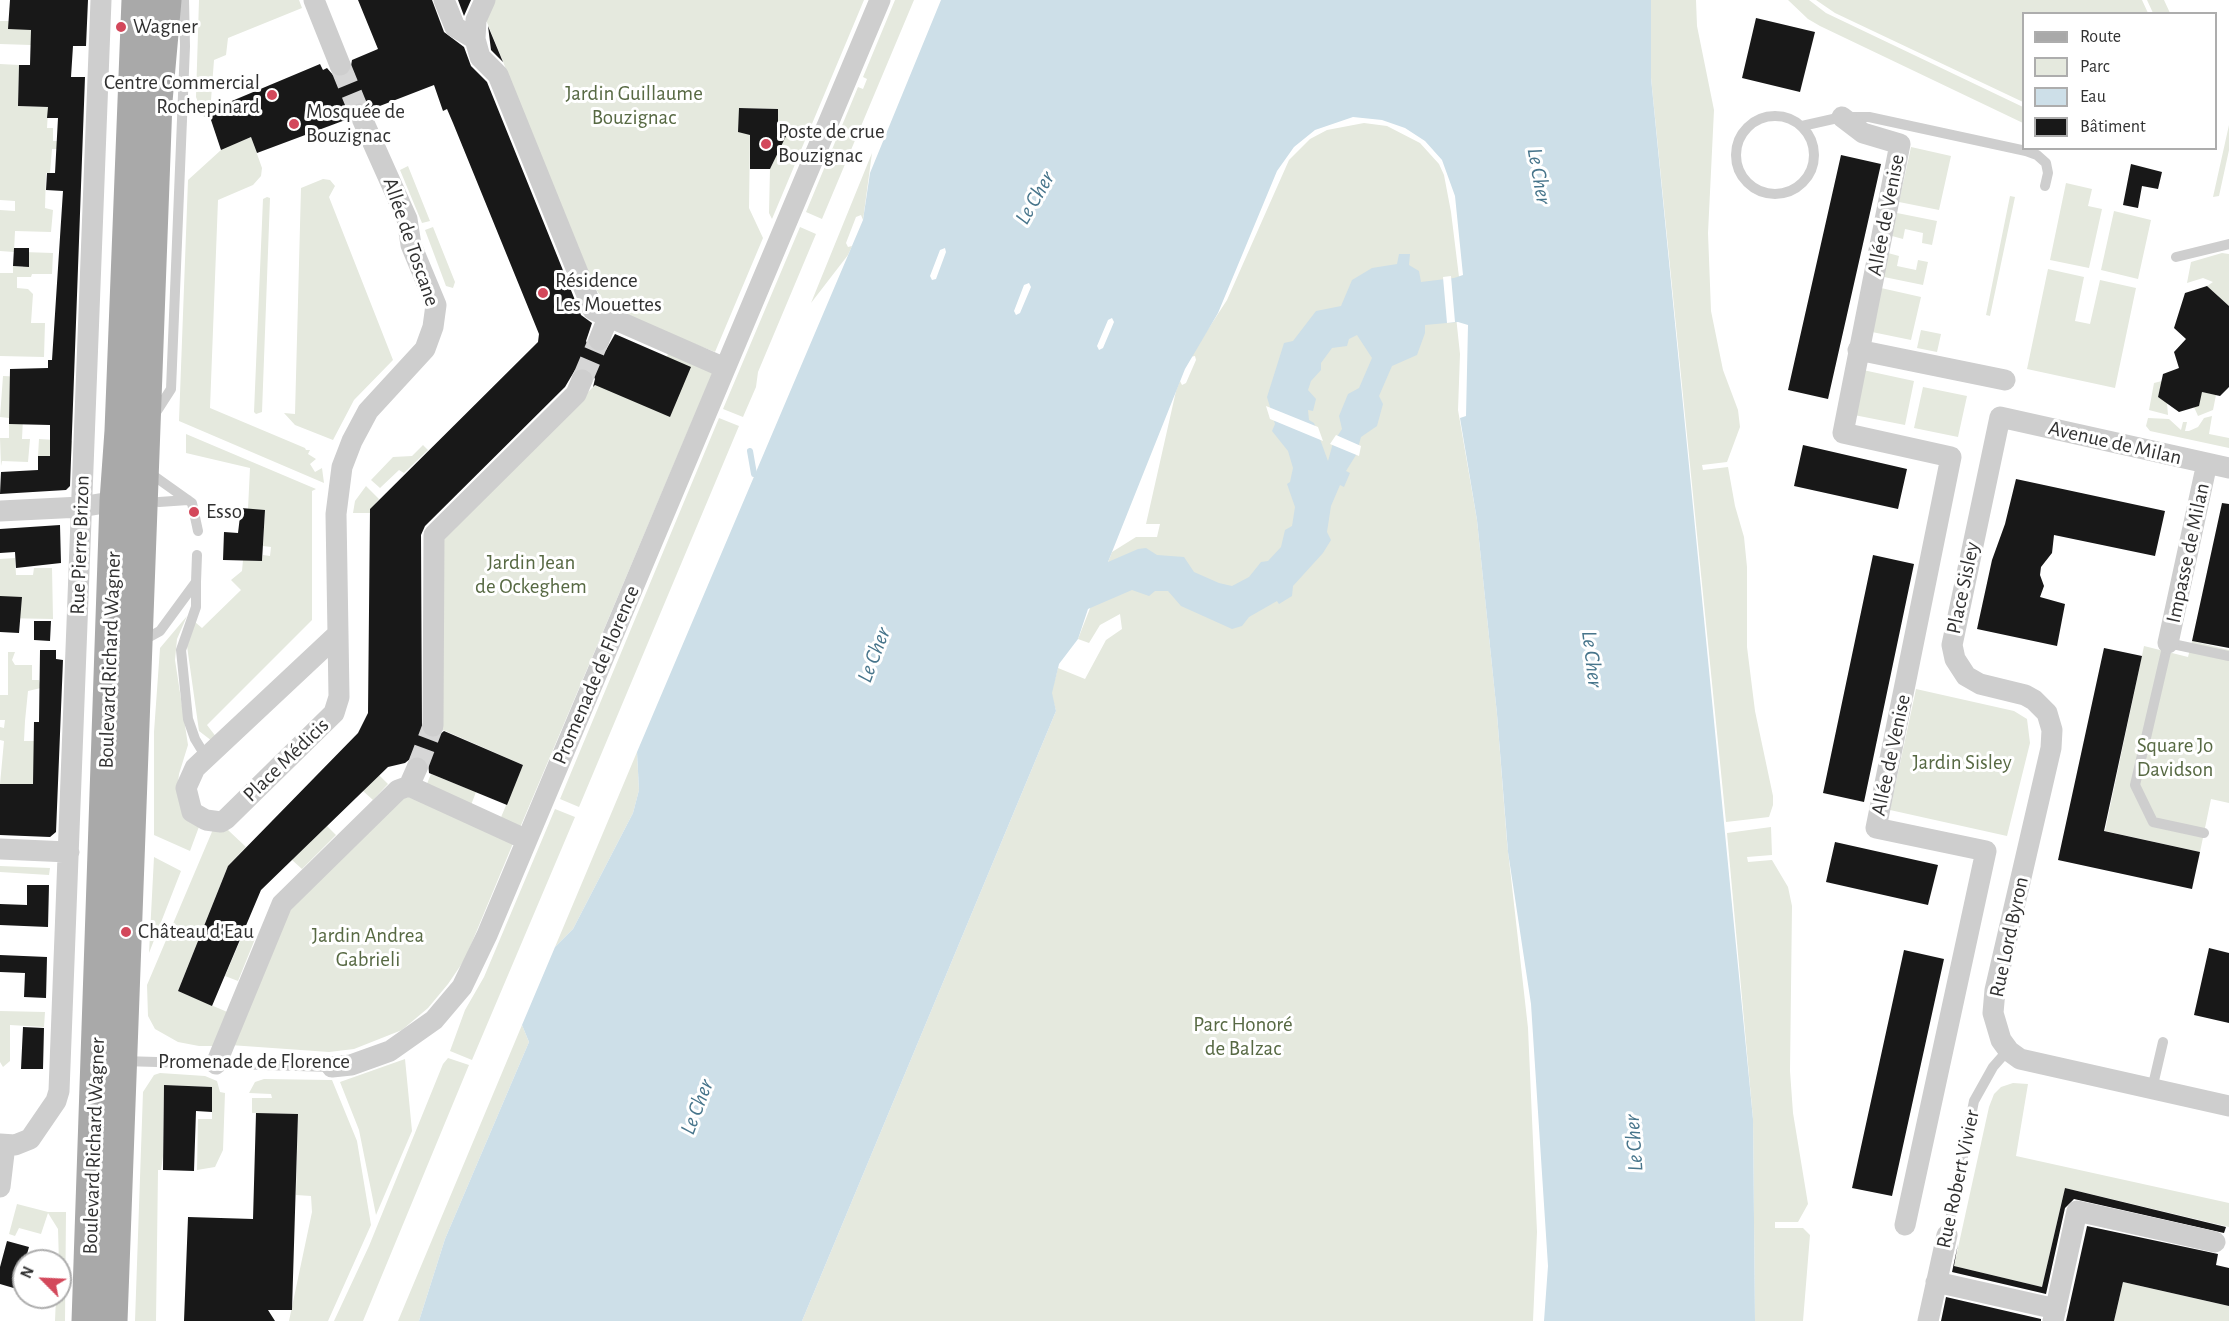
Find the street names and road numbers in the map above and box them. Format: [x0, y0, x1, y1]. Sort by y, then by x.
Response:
street label: Allée de Venise [1862, 152, 1910, 278]
street label: Allée de Toscane [377, 174, 445, 310]
street label: Avenue de Milan [2046, 415, 2184, 471]
street label: Rue Pierre Brizon [65, 475, 95, 615]
street label: Impasse de Milan [2161, 481, 2215, 625]
street label: Place Sisley [1941, 540, 1985, 636]
street label: Boulevard Richard Wagner [94, 551, 126, 769]
street label: Promenade de Florence [547, 582, 645, 768]
street label: Allée de Venise [1866, 692, 1916, 818]
street label: Place Médicis [238, 713, 334, 807]
street label: Rue Lord Byron [1984, 874, 2034, 1000]
street label: Boulevard Richard Wagner [78, 1037, 110, 1255]
street label: Promenade de Florence [158, 1049, 350, 1075]
street label: Rue Robert Vivier [1931, 1107, 1985, 1251]

